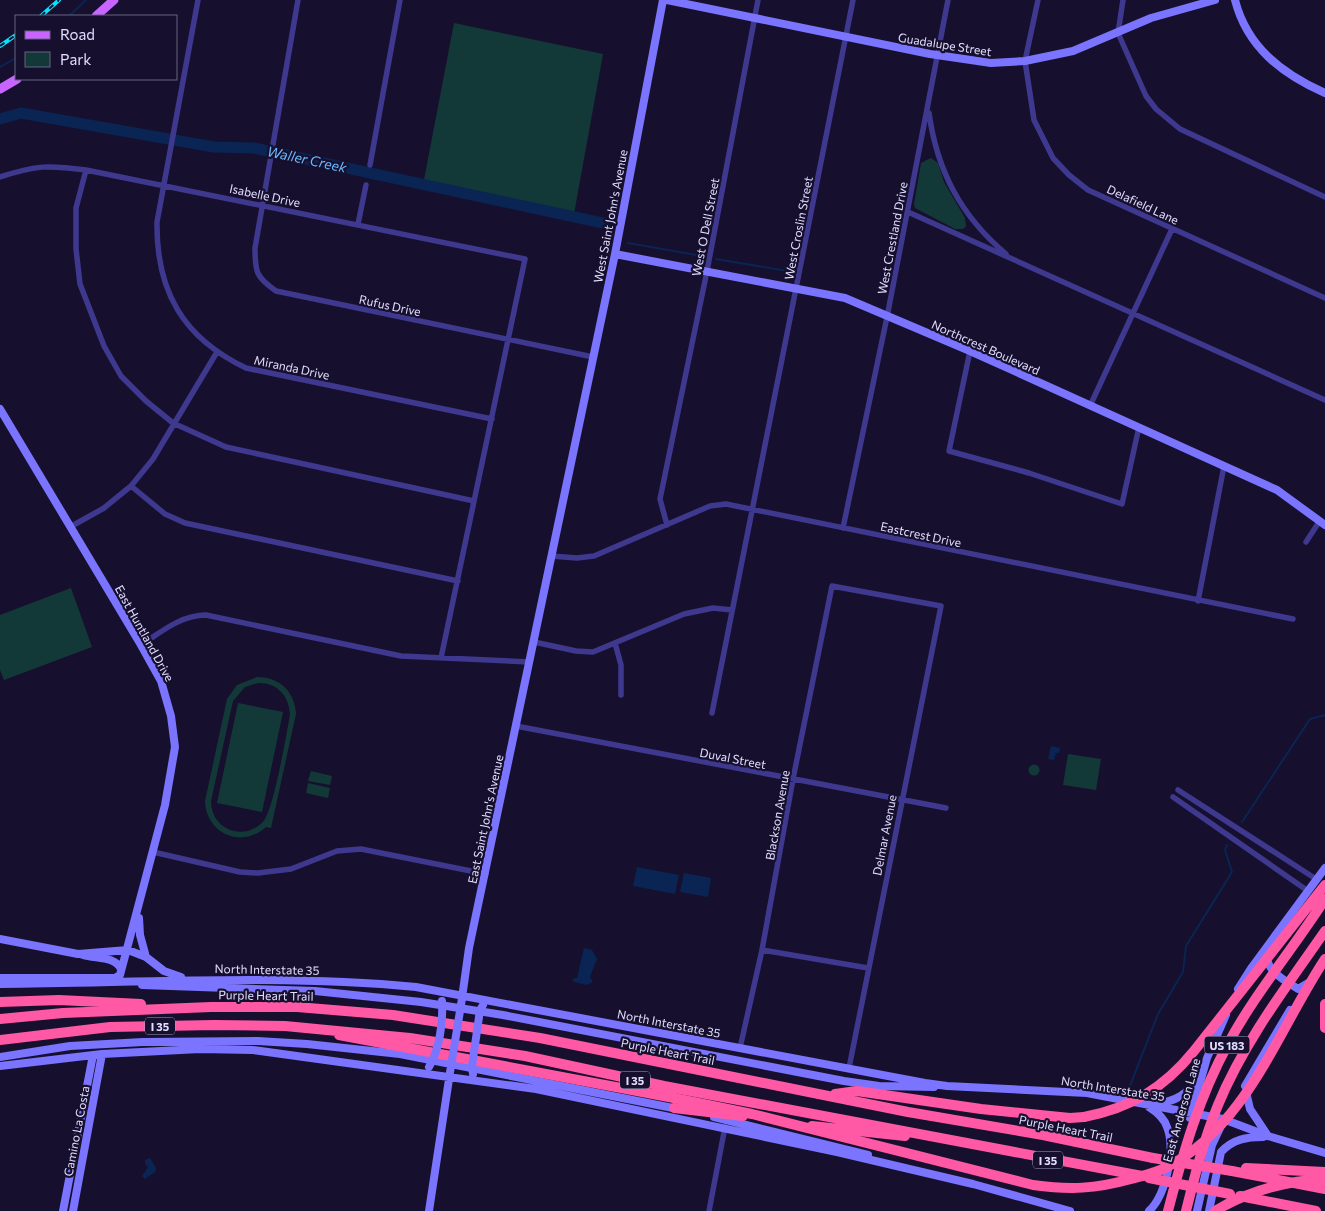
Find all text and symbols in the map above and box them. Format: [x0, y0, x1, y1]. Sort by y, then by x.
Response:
legend [15, 15, 178, 80]
text: Road [60, 25, 95, 43]
street label: Guadalupe Street [897, 30, 993, 58]
text: Park [60, 50, 91, 68]
water label: Waller Creek [266, 142, 349, 176]
street label: West Saint John's Avenue [590, 148, 631, 284]
street label: West Croslin Street [781, 175, 815, 281]
street label: West O Dell Street [689, 177, 721, 277]
street label: Isabelle Drive [228, 181, 302, 209]
street label: West Crestland Drive [874, 181, 910, 295]
street label: Delafield Lane [1105, 181, 1181, 227]
street label: Rufus Drive [358, 292, 422, 318]
street label: Northcrest Boulevard [930, 317, 1042, 377]
street label: Miranda Drive [253, 352, 331, 382]
street label: Eastcrest Drive [879, 519, 963, 549]
street label: East Huntland Drive [113, 582, 177, 684]
street label: Duval Street [699, 745, 767, 771]
street label: East Saint John's Avenue [465, 753, 506, 885]
street label: Blackson Avenue [762, 769, 792, 861]
street label: Delmar Avenue [869, 793, 899, 877]
street label: North Interstate 35 [214, 961, 320, 977]
street label: Purple Heart Trail [218, 987, 314, 1003]
street label: North Interstate 35 [616, 1006, 722, 1040]
road number: I 35 [145, 1018, 175, 1034]
street label: Purple Heart Trail [620, 1035, 716, 1067]
road number: US 183 [1204, 1036, 1250, 1054]
street label: East Anderson Lane [1159, 1057, 1203, 1163]
road number: I 35 [620, 1072, 650, 1088]
street label: North Interstate 35 [1060, 1073, 1166, 1103]
street label: Camino La Costa [60, 1085, 92, 1177]
street label: Purple Heart Trail [1018, 1112, 1114, 1144]
road number: I 35 [1033, 1152, 1063, 1168]

